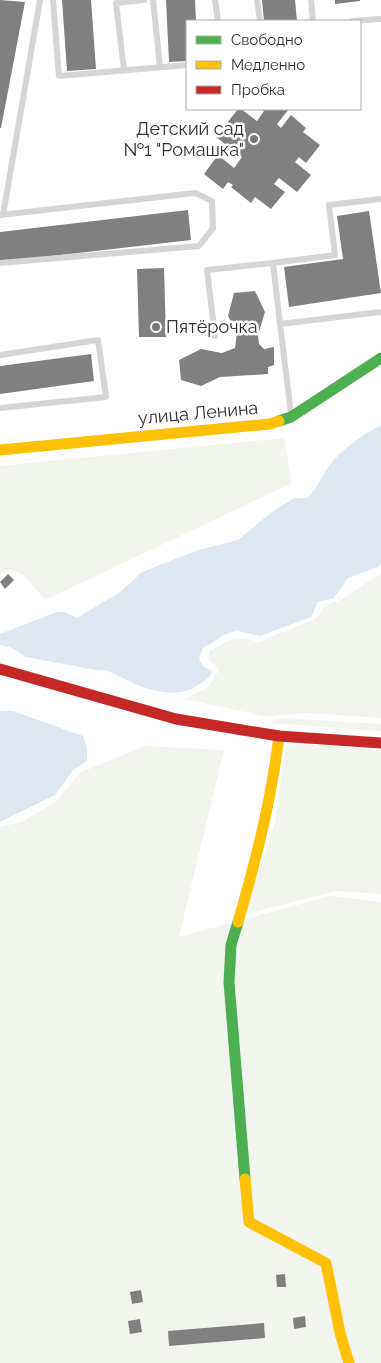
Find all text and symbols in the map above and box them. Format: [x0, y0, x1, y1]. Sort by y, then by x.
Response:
legend [186, 20, 361, 110]
text: Свободно [231, 31, 303, 49]
text: Медленно [231, 56, 305, 74]
text: Пробка [231, 81, 285, 99]
place label: Детский сад №1 "Ромашка" [123, 118, 244, 160]
marker: Детский сад №1 "Ромашка" [248, 133, 260, 145]
place label: Пятёрочка [166, 316, 258, 337]
marker: Пятёрочка [150, 321, 162, 333]
street label: улица Ленина [137, 397, 259, 428]

